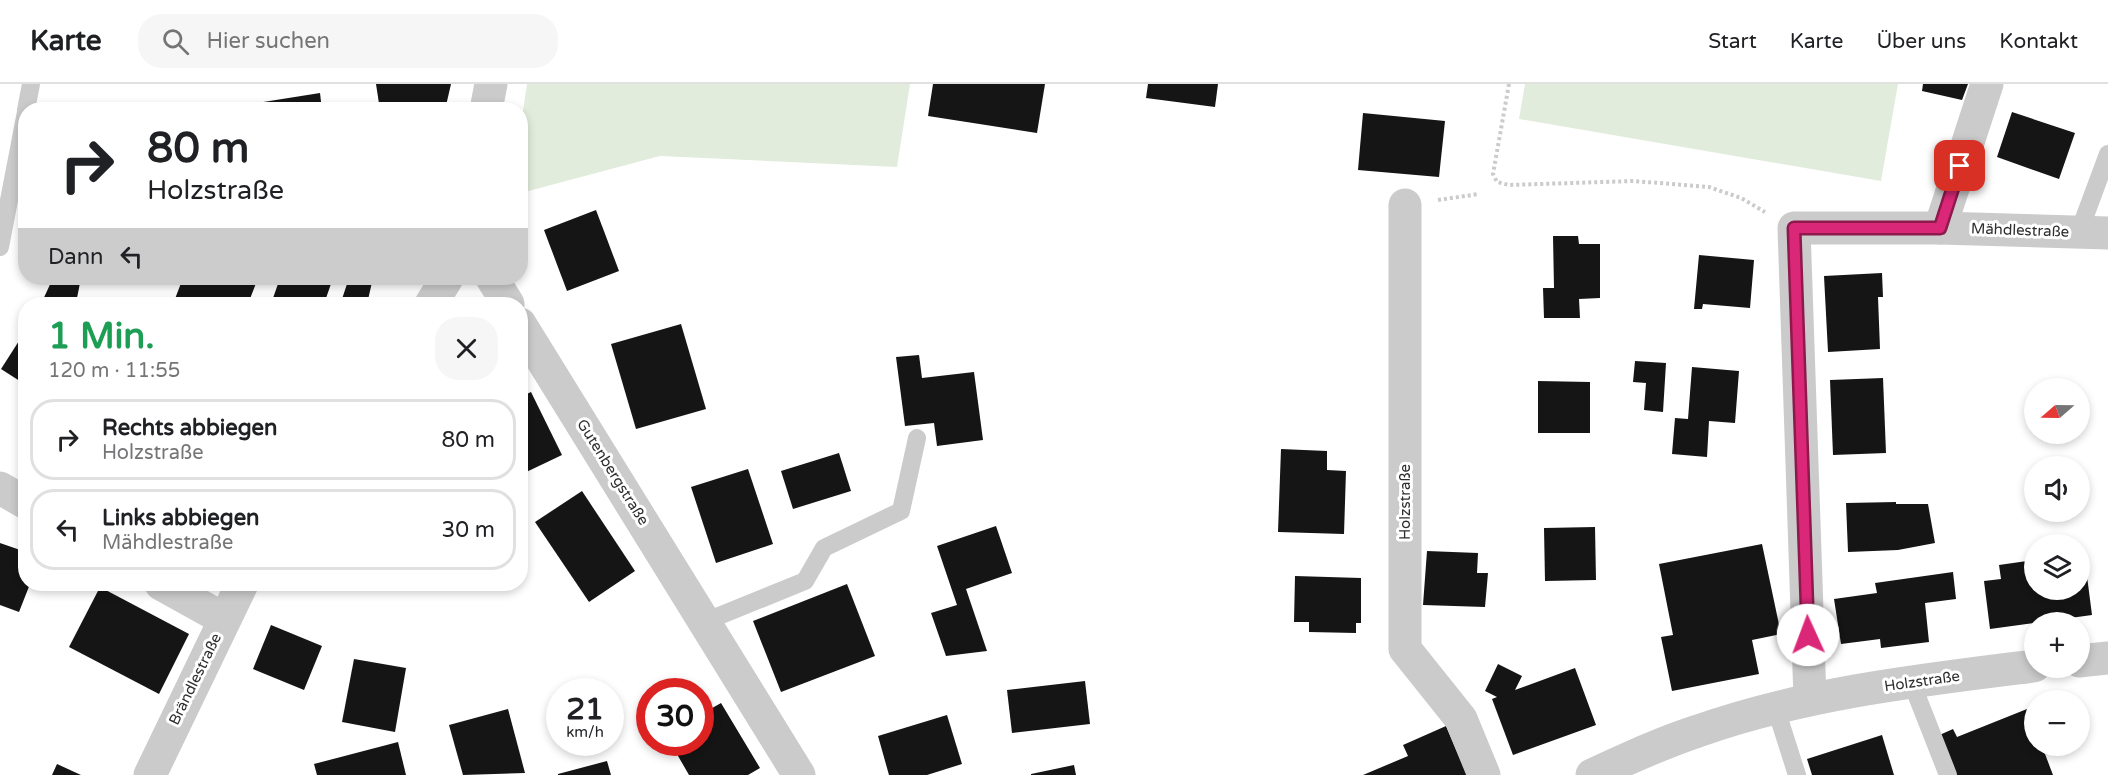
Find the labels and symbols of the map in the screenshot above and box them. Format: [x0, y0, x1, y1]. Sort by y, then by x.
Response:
pin [1934, 140, 1985, 191]
street label: Mähdlestraße [1971, 219, 2069, 241]
north arrow [2024, 378, 2090, 444]
street label: Gutenbergstraße [573, 416, 653, 528]
street label: Holzstraße [1396, 464, 1414, 540]
position arrow [1776, 603, 1840, 667]
street label: Brändlestraße [165, 630, 225, 728]
street label: Holzstraße [1883, 667, 1961, 695]
speed limit sign: 30 [636, 678, 714, 756]

